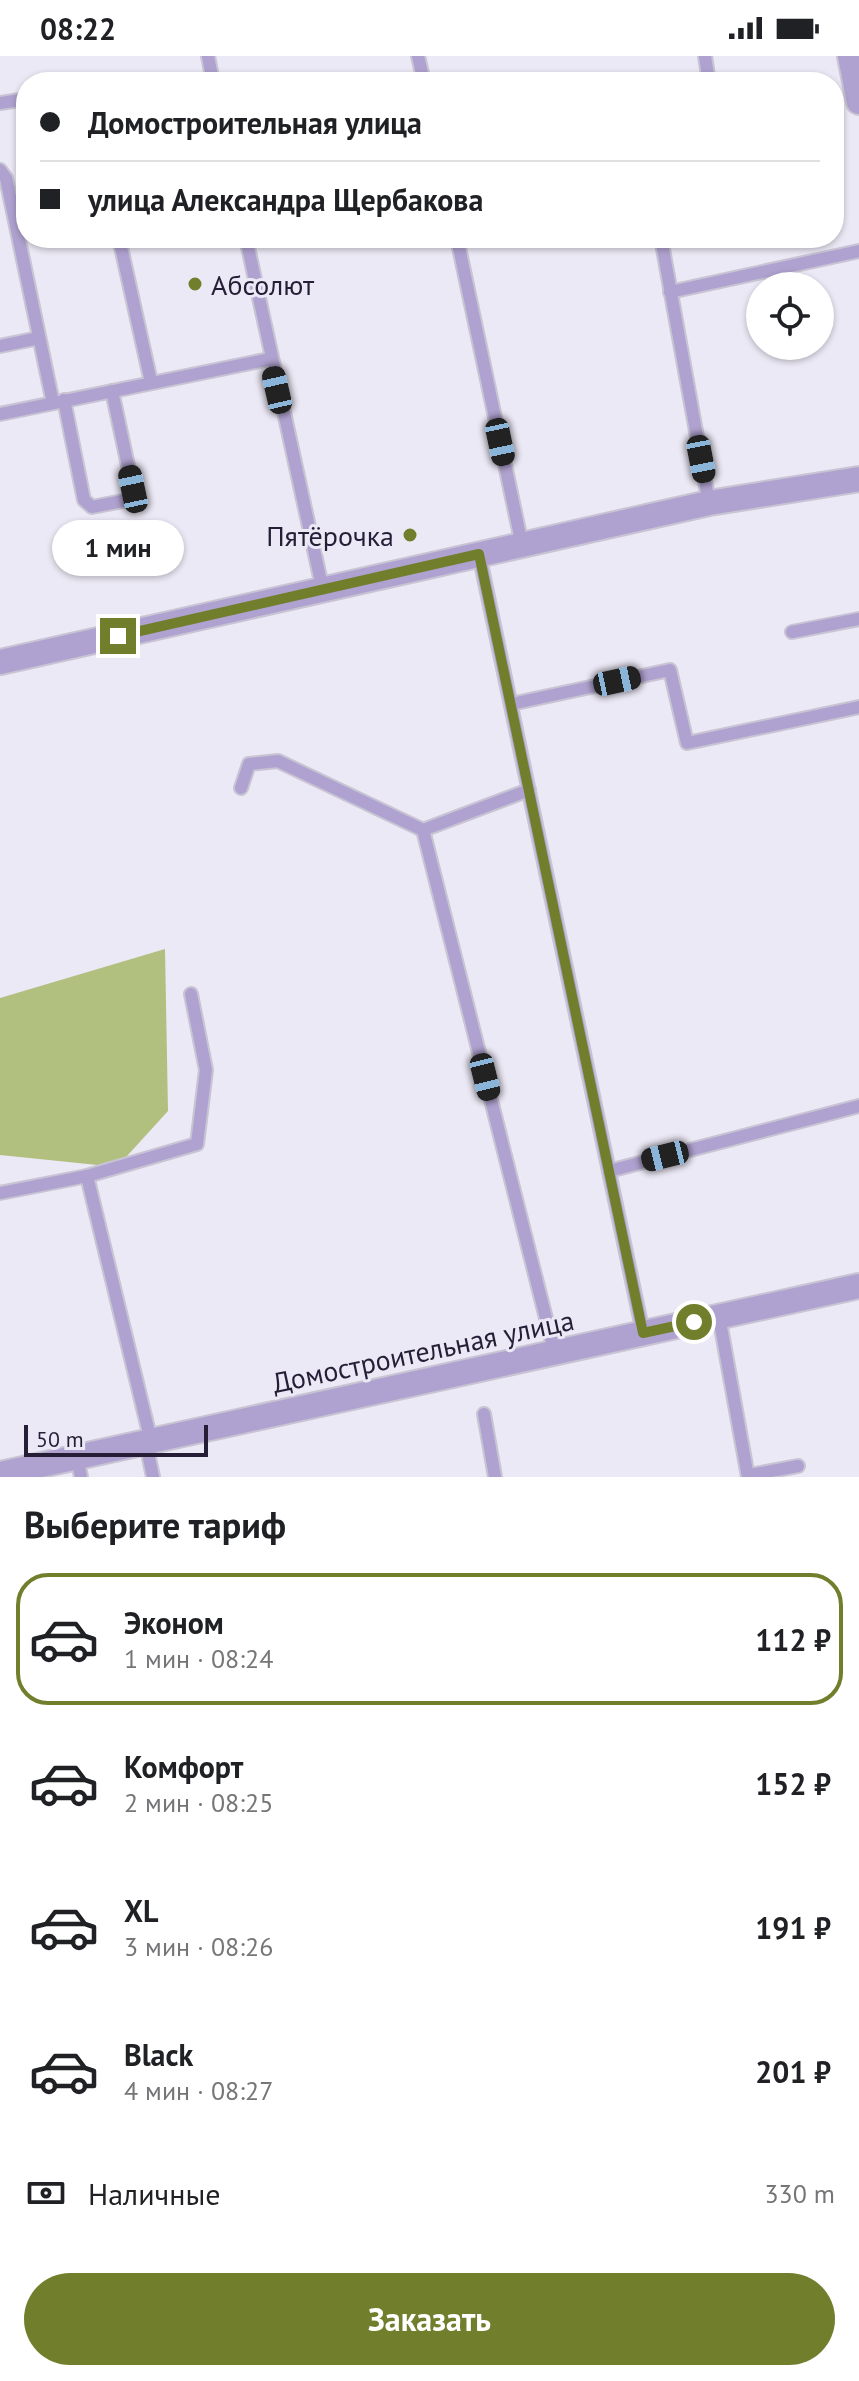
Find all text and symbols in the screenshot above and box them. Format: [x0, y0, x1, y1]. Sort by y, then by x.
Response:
text: 08:22 [40, 9, 116, 48]
text: Домостроительная улица [88, 103, 422, 142]
text: улица Александра Щербакова [88, 180, 483, 219]
place label: Абсолют [211, 266, 315, 303]
map controls [746, 272, 834, 360]
button: locate [746, 272, 834, 360]
marker: Абсолют [186, 275, 204, 293]
car [260, 364, 294, 416]
car [483, 416, 517, 468]
car [685, 433, 717, 485]
car [116, 463, 150, 515]
place label: Пятёрочка [266, 517, 394, 554]
callout: 1 мин [52, 520, 184, 576]
marker: Пятёрочка [401, 526, 419, 544]
text: 1 мин [85, 531, 151, 564]
route end [100, 618, 136, 654]
car [591, 664, 643, 698]
car [468, 1051, 502, 1103]
car [639, 1139, 691, 1173]
street label: Домостроительная улица [269, 1301, 577, 1401]
route start [676, 1304, 712, 1340]
scale bar [24, 1421, 208, 1457]
text: 50 m [36, 1425, 84, 1453]
text: Выберите тариф [24, 1501, 286, 1548]
icon: car [28, 1603, 100, 1675]
text: Эконом [124, 1603, 224, 1642]
text: 112 ₽ [755, 1620, 831, 1659]
text: 1 мин · 08:24 [124, 1642, 273, 1675]
icon: car [28, 1747, 100, 1819]
text: Комфорт [124, 1747, 243, 1786]
text: 152 ₽ [755, 1764, 831, 1803]
text: 2 мин · 08:25 [124, 1786, 273, 1819]
icon: car [28, 1891, 100, 1963]
text: XL [124, 1891, 158, 1930]
text: 191 ₽ [755, 1908, 831, 1947]
text: 3 мин · 08:26 [124, 1930, 273, 1963]
icon: car [28, 2035, 100, 2107]
text: Black [124, 2035, 193, 2074]
text: 201 ₽ [755, 2052, 831, 2091]
text: 4 мин · 08:27 [124, 2074, 273, 2107]
icon: cash [24, 2171, 68, 2215]
text: Наличные [88, 2174, 220, 2213]
text: 330 m [764, 2177, 835, 2210]
button: Заказать [24, 2273, 835, 2365]

